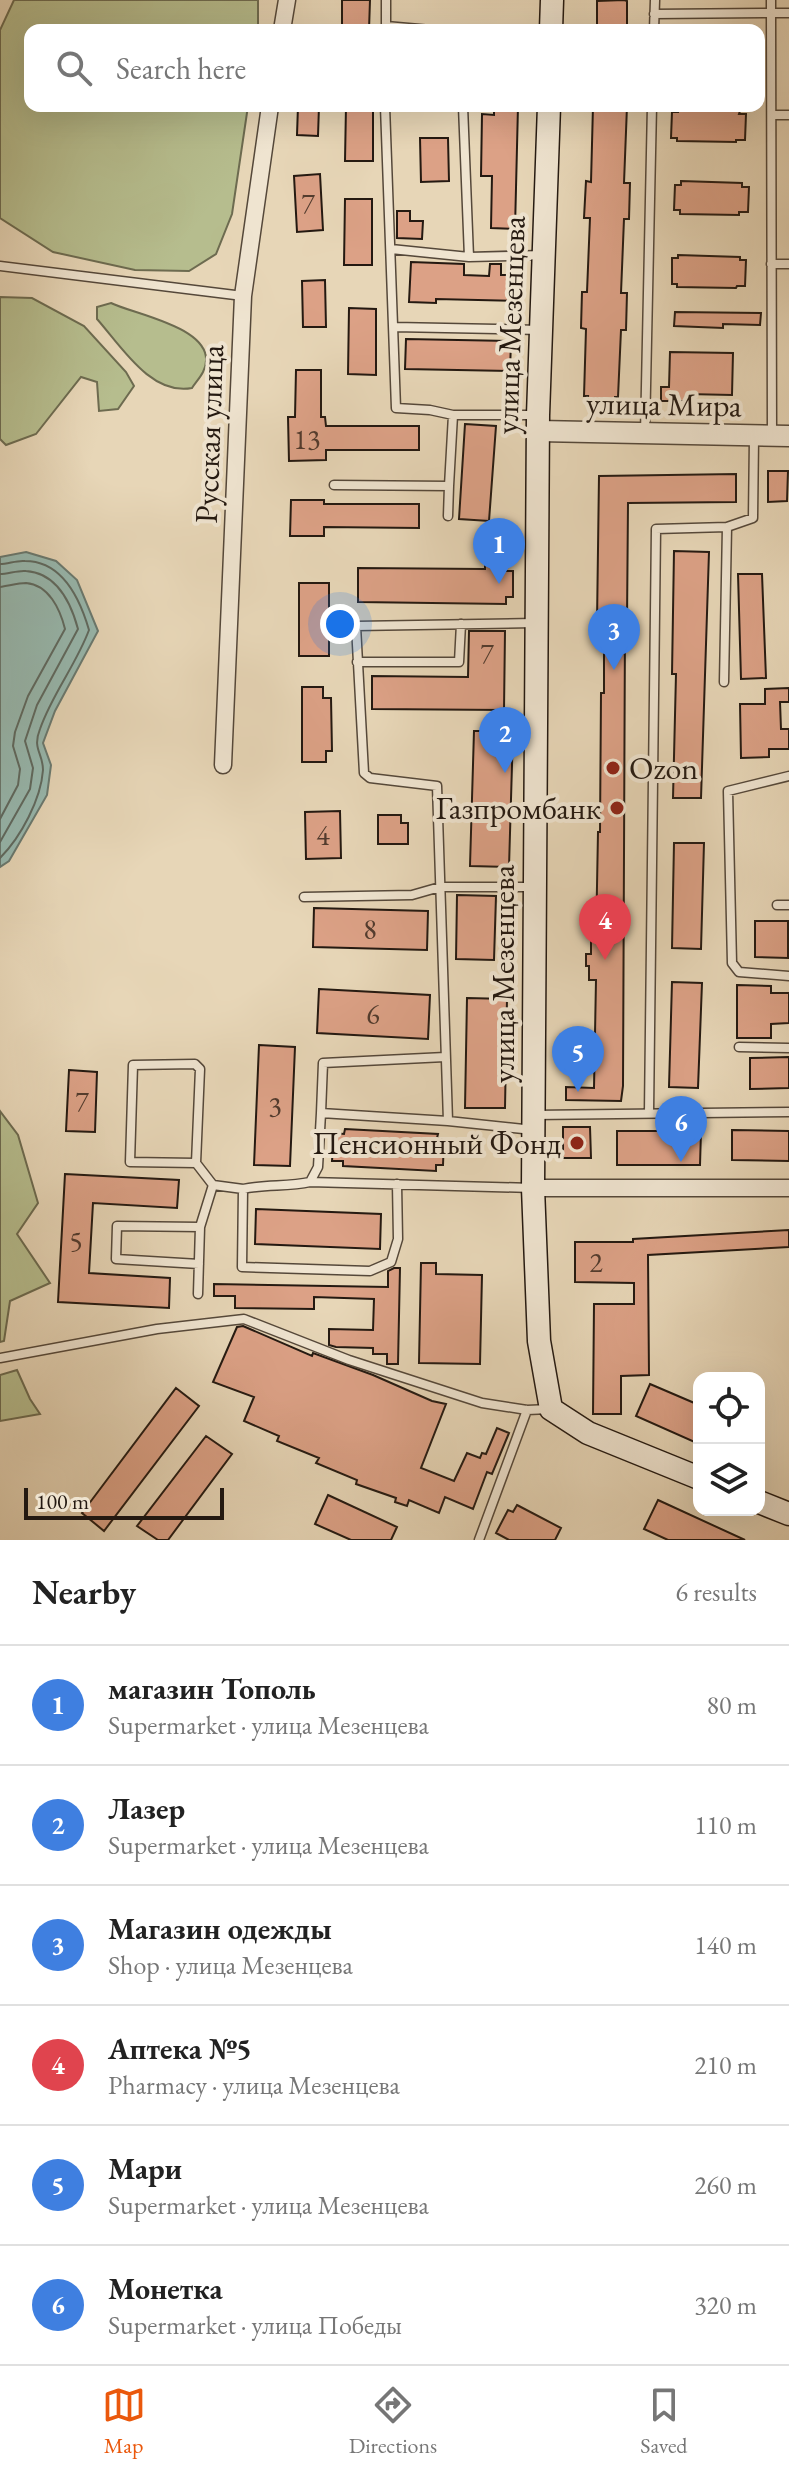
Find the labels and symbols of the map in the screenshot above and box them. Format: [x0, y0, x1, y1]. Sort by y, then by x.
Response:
house number: 7 [301, 185, 315, 221]
street label: улица Мезенцева [485, 215, 535, 435]
street label: Русская улица [185, 344, 233, 524]
street label: улица Мира [586, 382, 742, 426]
house number: 13 [294, 421, 320, 457]
pin: 1 [473, 518, 525, 584]
your location [320, 604, 360, 644]
pin: 3 [588, 604, 640, 670]
house number: 7 [480, 635, 494, 671]
pin: 2 [479, 707, 531, 773]
place label: Ozon [629, 747, 698, 789]
marker: Ozon [604, 759, 622, 777]
place label: Газпромбанк [436, 787, 601, 829]
marker: Газпромбанк [608, 799, 626, 817]
house number: 4 [316, 817, 330, 853]
street label: улица Мезенцева [482, 865, 524, 1083]
pin: 4 [579, 894, 631, 960]
house number: 8 [363, 911, 377, 947]
house number: 6 [366, 996, 380, 1032]
pin: 5 [552, 1026, 604, 1092]
house number: 7 [75, 1083, 89, 1119]
house number: 3 [268, 1088, 282, 1124]
pin: 6 [655, 1096, 707, 1162]
place label: Пенсионный Фонд [312, 1122, 561, 1164]
marker: Пенсионный Фонд [568, 1134, 586, 1152]
house number: 5 [69, 1223, 83, 1259]
house number: 2 [589, 1244, 603, 1280]
scale bar [24, 1484, 224, 1520]

